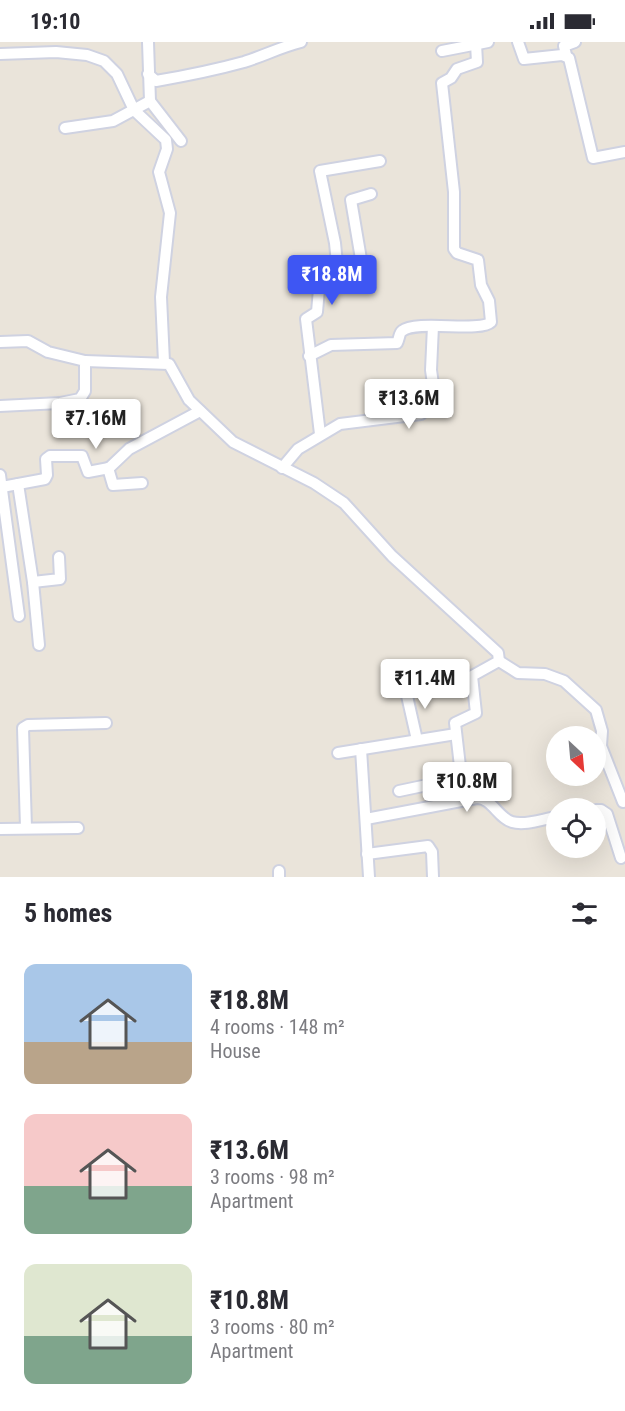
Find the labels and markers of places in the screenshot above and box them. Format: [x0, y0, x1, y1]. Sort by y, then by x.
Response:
pin: ₹18.8M [283, 255, 381, 306]
pin: ₹13.6M [360, 379, 458, 430]
pin: ₹7.16M [47, 399, 145, 450]
pin: ₹11.4M [376, 659, 474, 710]
pin: ₹10.8M [418, 762, 516, 813]

